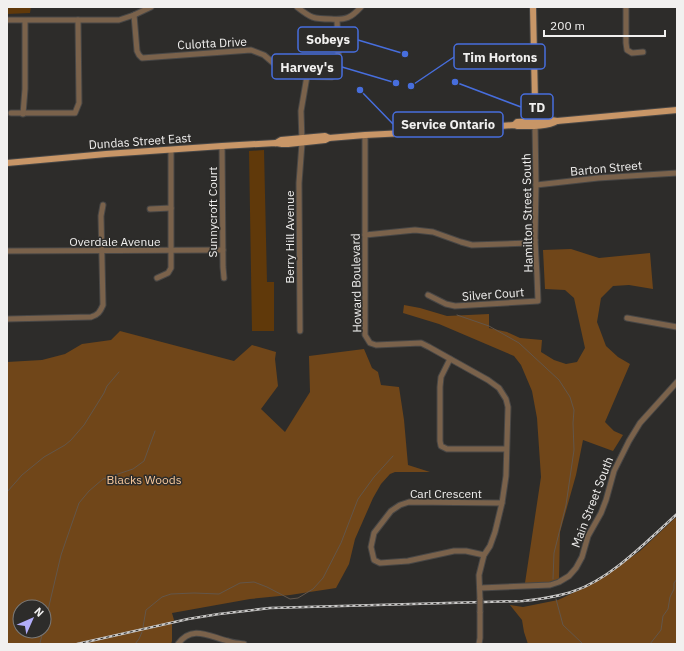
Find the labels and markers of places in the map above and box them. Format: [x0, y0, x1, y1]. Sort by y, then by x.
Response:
callout: Sobeys [298, 27, 358, 52]
callout: Tim Hortons [454, 44, 545, 69]
callout: Harvey's [272, 54, 342, 79]
callout: TD [521, 94, 553, 119]
callout: Service Ontario [393, 112, 503, 137]

